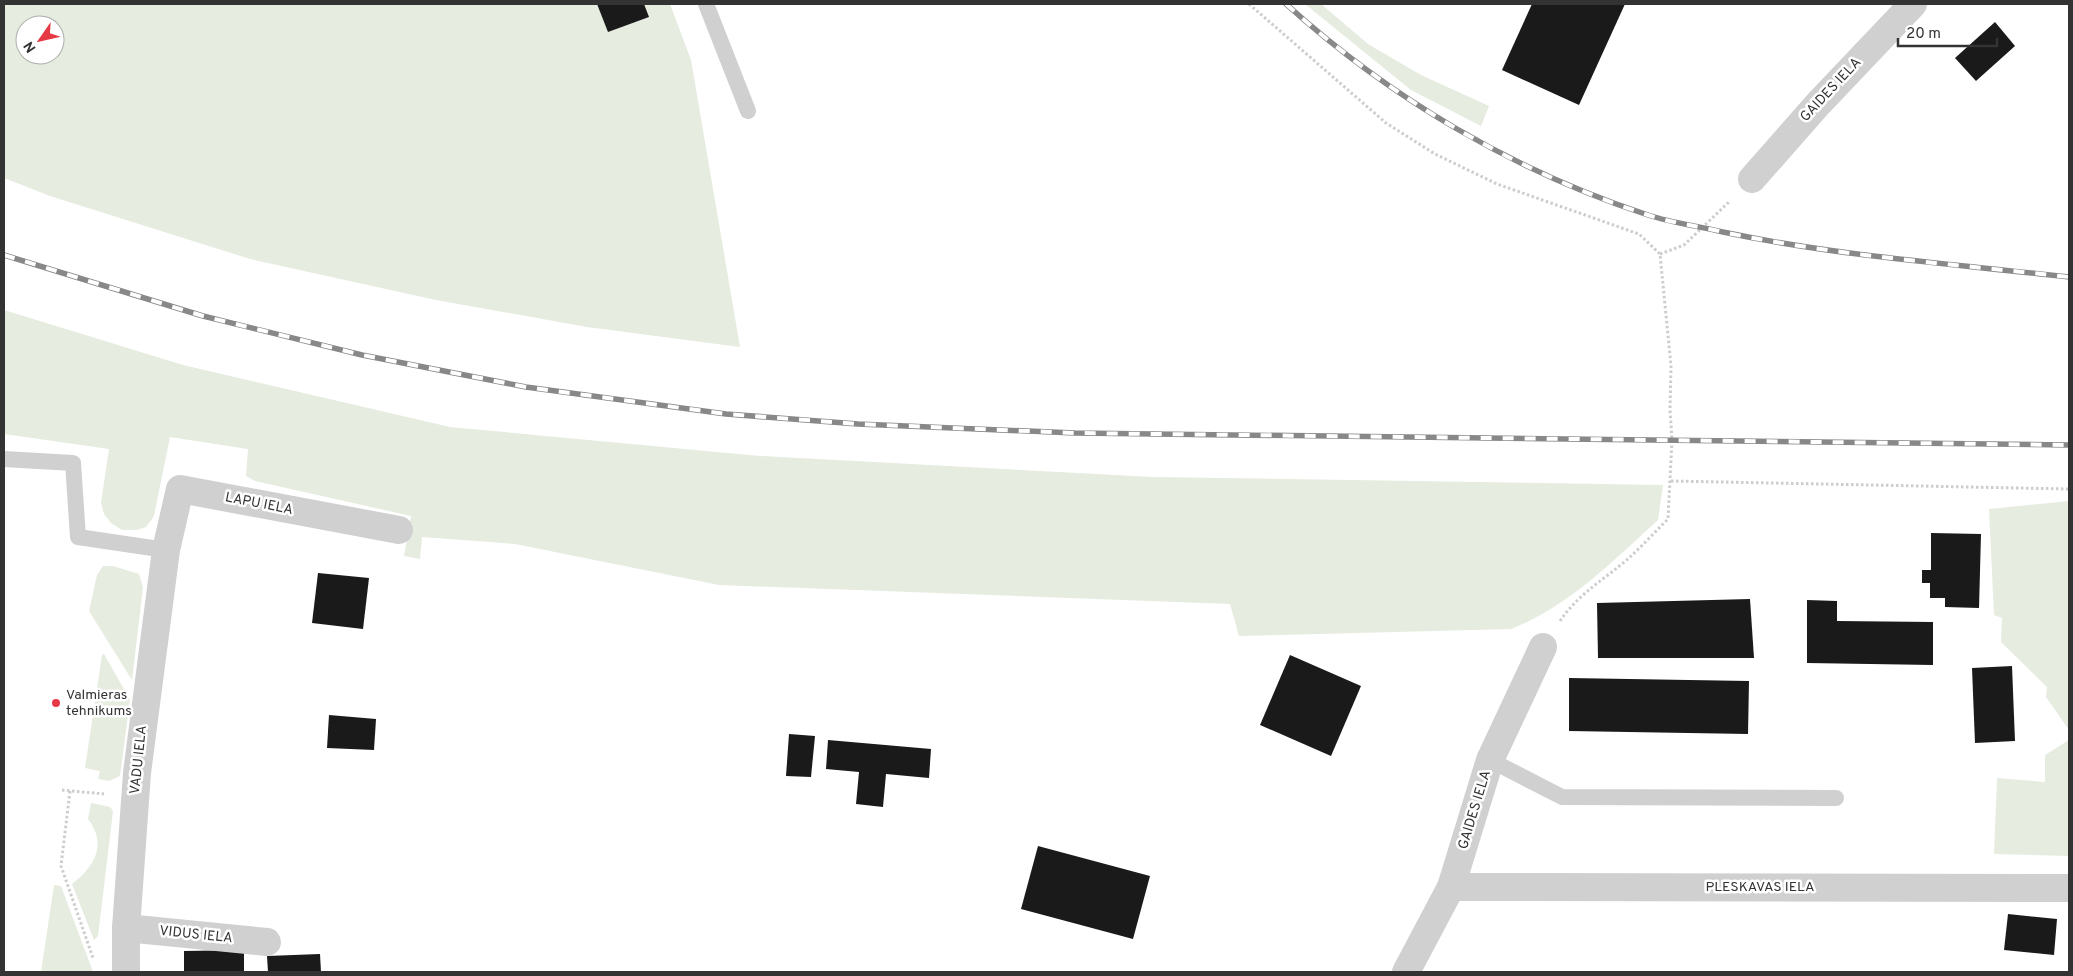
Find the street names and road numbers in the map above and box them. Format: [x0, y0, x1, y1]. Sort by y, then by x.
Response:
street label: GAIDES IELA [1797, 54, 1865, 126]
street label: LAPU IELA [224, 489, 294, 519]
street label: VADU IELA [127, 725, 151, 795]
street label: GAIDES IELA [1455, 768, 1495, 852]
street label: PLESKAVAS IELA [1705, 879, 1815, 896]
street label: VIDUS IELA [158, 923, 234, 947]

